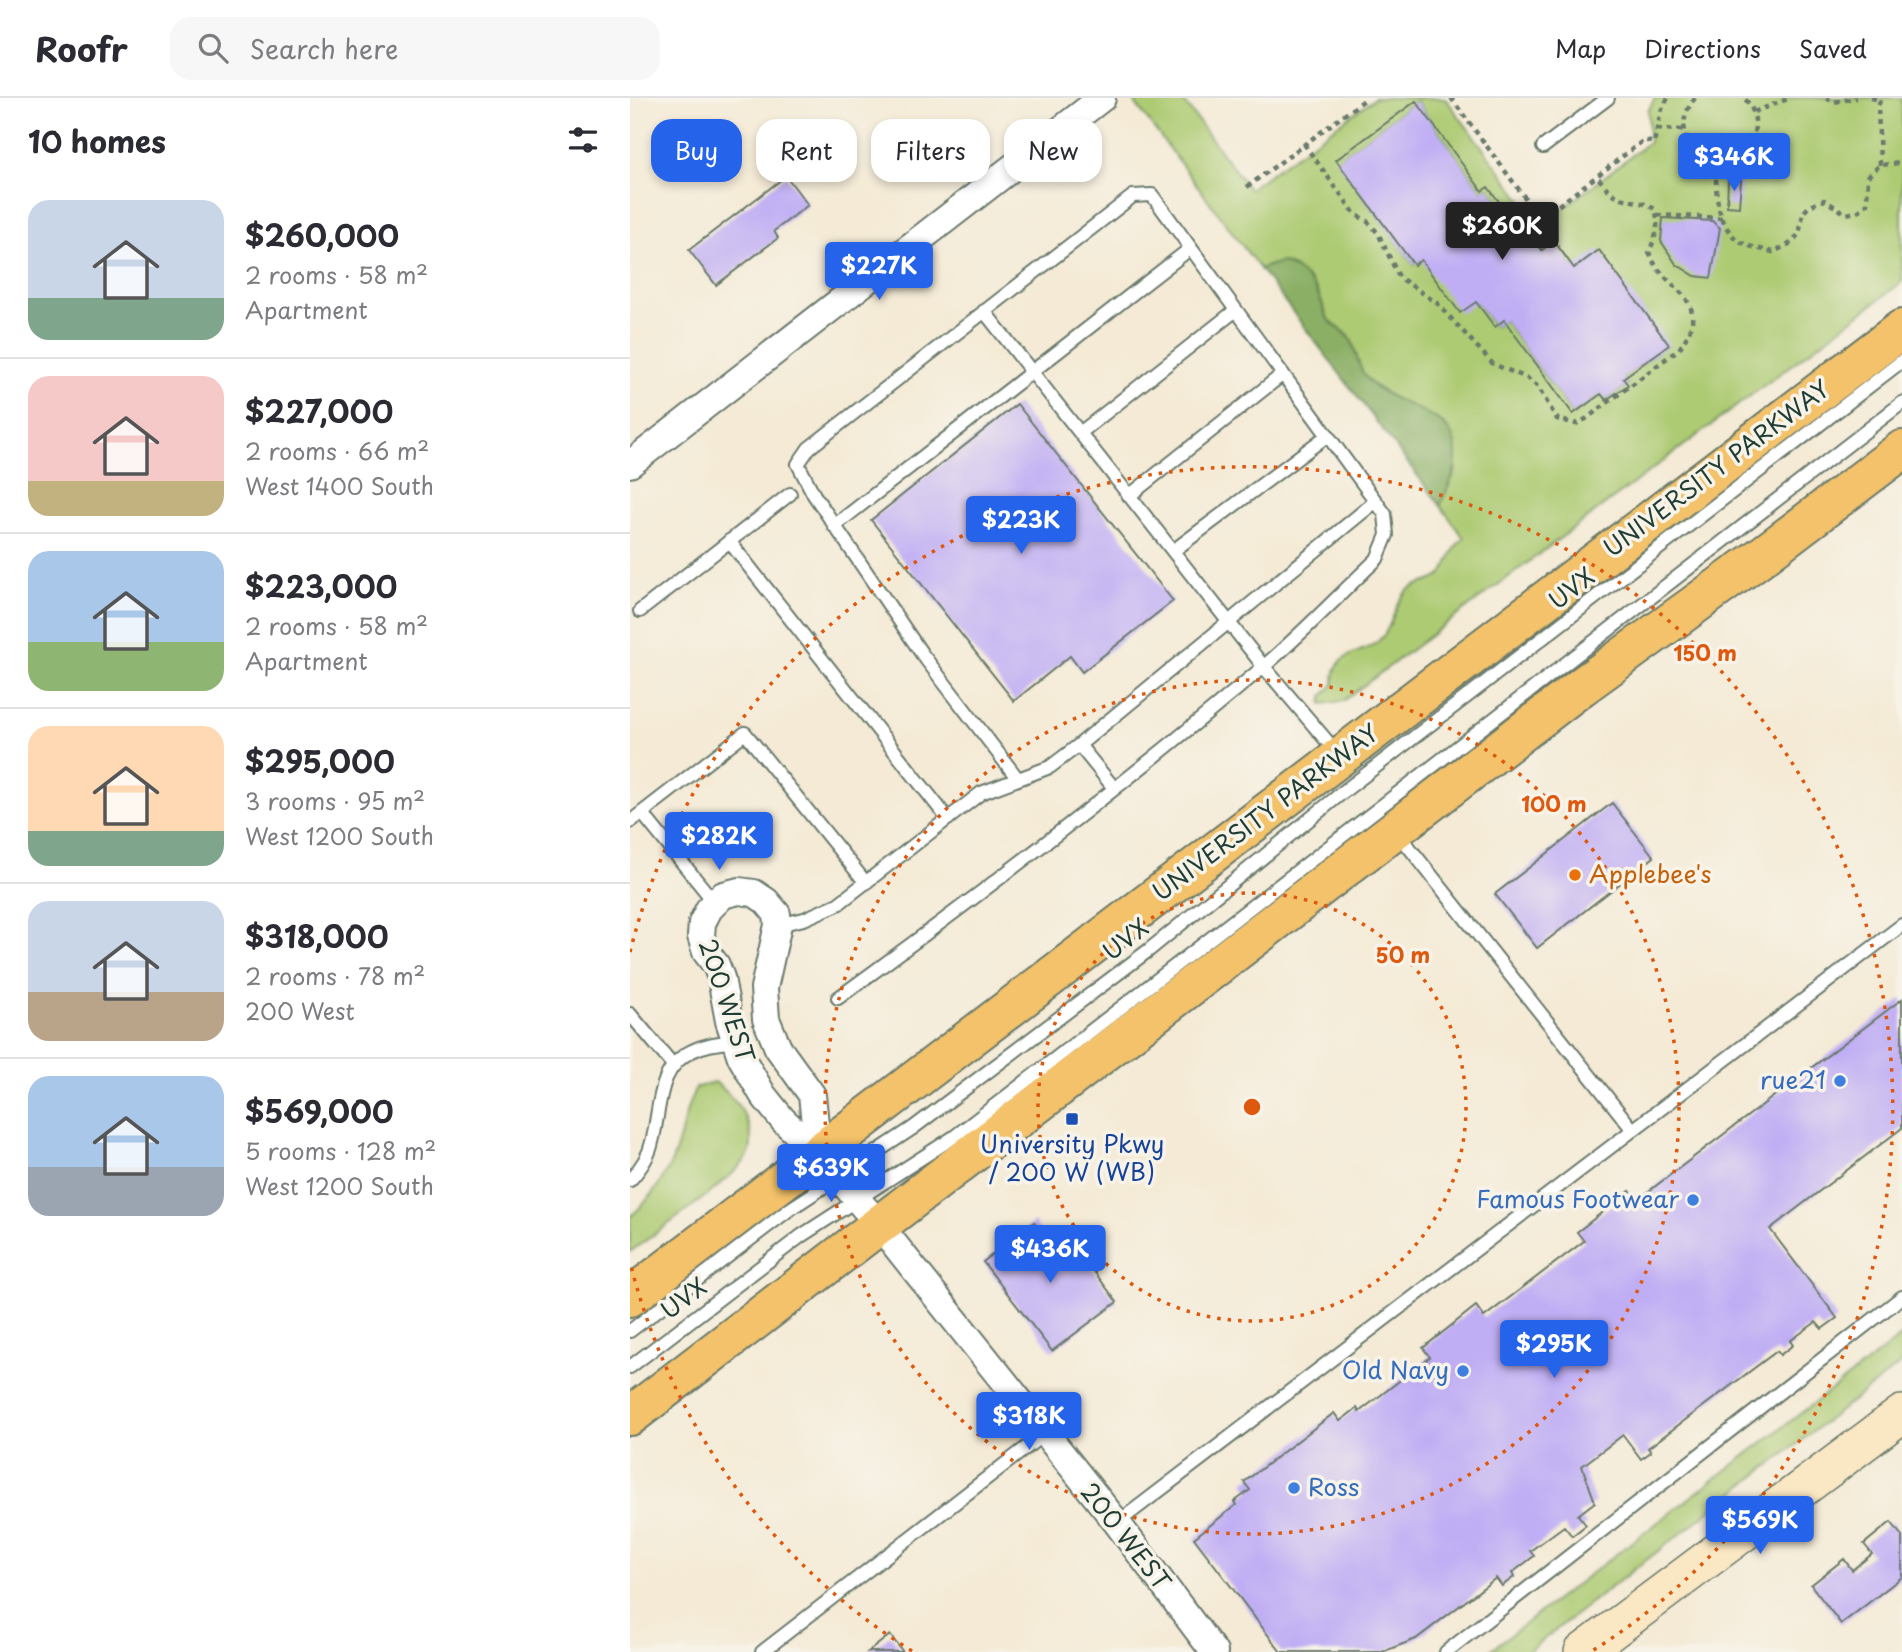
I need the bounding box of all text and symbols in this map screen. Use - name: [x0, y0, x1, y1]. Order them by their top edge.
- search box: [170, 17, 660, 80]
- text: Roofr: [35, 23, 128, 73]
- icon: search: [194, 29, 232, 67]
- text: Search here: [250, 29, 398, 68]
- text: Map: [1555, 30, 1606, 66]
- text: Directions: [1644, 30, 1761, 66]
- text: Saved: [1799, 30, 1867, 66]
- text: 10 homes: [28, 118, 166, 163]
- chip: Buy: [651, 119, 742, 182]
- chip: Rent: [756, 119, 857, 182]
- chip: Filters: [871, 119, 990, 182]
- chip: New: [1004, 119, 1102, 182]
- icon: filters: [564, 121, 602, 159]
- pin: $346K: [1685, 134, 1783, 193]
- text: $346K: [1694, 138, 1774, 173]
- pin: $260K: [1453, 202, 1551, 262]
- text: $260K: [1462, 207, 1542, 242]
- text: $260,000: [245, 212, 399, 257]
- icon: home: [84, 228, 168, 312]
- pin: $227K: [830, 242, 928, 302]
- text: $227K: [841, 247, 917, 282]
- text: 2 rooms · 58 m²: [245, 257, 428, 292]
- text: Apartment: [245, 292, 368, 327]
- street label: UNIVERSITY PARKWAY: [1595, 370, 1837, 565]
- text: $227,000: [245, 388, 393, 433]
- icon: home: [84, 404, 168, 488]
- text: 2 rooms · 66 m²: [245, 433, 429, 468]
- text: West 1400 South: [245, 468, 434, 503]
- pin: $223K: [972, 496, 1070, 556]
- text: $223K: [982, 501, 1060, 536]
- street label: UVX: [1540, 558, 1601, 617]
- text: $223,000: [245, 563, 397, 608]
- icon: home: [84, 579, 168, 663]
- text: 2 rooms · 58 m²: [245, 608, 428, 643]
- text: 150 m: [1673, 636, 1737, 668]
- text: Apartment: [245, 643, 368, 678]
- street label: UNIVERSITY PARKWAY: [1144, 714, 1386, 909]
- text: $295,000: [245, 738, 395, 783]
- icon: home: [84, 754, 168, 838]
- text: 3 rooms · 95 m²: [245, 783, 425, 818]
- text: 100 m: [1521, 787, 1587, 819]
- pin: $282K: [670, 812, 768, 872]
- text: $282K: [681, 817, 757, 852]
- text: West 1200 South: [245, 818, 434, 853]
- place label: Applebee's: [1589, 855, 1712, 891]
- marker: Applebee's: [1567, 867, 1583, 883]
- street label: UVX: [1094, 909, 1155, 968]
- text: $318,000: [245, 913, 388, 958]
- icon: home: [84, 929, 168, 1013]
- street label: 200 WEST: [691, 934, 765, 1067]
- text: 50 m: [1376, 938, 1430, 970]
- text: 2 rooms · 78 m²: [245, 958, 425, 993]
- text: 200 West: [245, 993, 355, 1028]
- place label: rue21: [1760, 1061, 1826, 1097]
- marker: rue21: [1832, 1073, 1848, 1089]
- text: $569,000: [245, 1088, 394, 1133]
- centre of rings: [1240, 1095, 1264, 1119]
- icon: home: [84, 1104, 168, 1188]
- marker: University Pkwy / 200 W (WB): [1064, 1111, 1080, 1127]
- place label: University Pkwy / 200 W (WB): [980, 1125, 1164, 1189]
- text: 5 rooms · 128 m²: [245, 1133, 436, 1168]
- pin: $639K: [782, 1144, 880, 1204]
- text: $639K: [793, 1149, 869, 1184]
- text: West 1200 South: [245, 1168, 434, 1203]
- place label: Famous Footwear: [1476, 1180, 1679, 1216]
- marker: Famous Footwear: [1685, 1192, 1701, 1208]
- pin: $436K: [1001, 1226, 1099, 1285]
- text: $436K: [1011, 1230, 1089, 1265]
- street label: UVX: [652, 1268, 714, 1327]
- pin: $295K: [1505, 1320, 1603, 1380]
- text: $295K: [1516, 1325, 1592, 1360]
- place label: Old Navy: [1342, 1351, 1449, 1387]
- marker: Old Navy: [1455, 1363, 1471, 1379]
- pin: $318K: [980, 1392, 1078, 1452]
- text: $318K: [992, 1397, 1066, 1432]
- place label: Ross: [1308, 1468, 1359, 1504]
- street label: 200 WEST: [1073, 1474, 1181, 1598]
- marker: Ross: [1286, 1480, 1302, 1496]
- pin: $569K: [1711, 1496, 1809, 1556]
- text: $569K: [1722, 1501, 1798, 1536]

